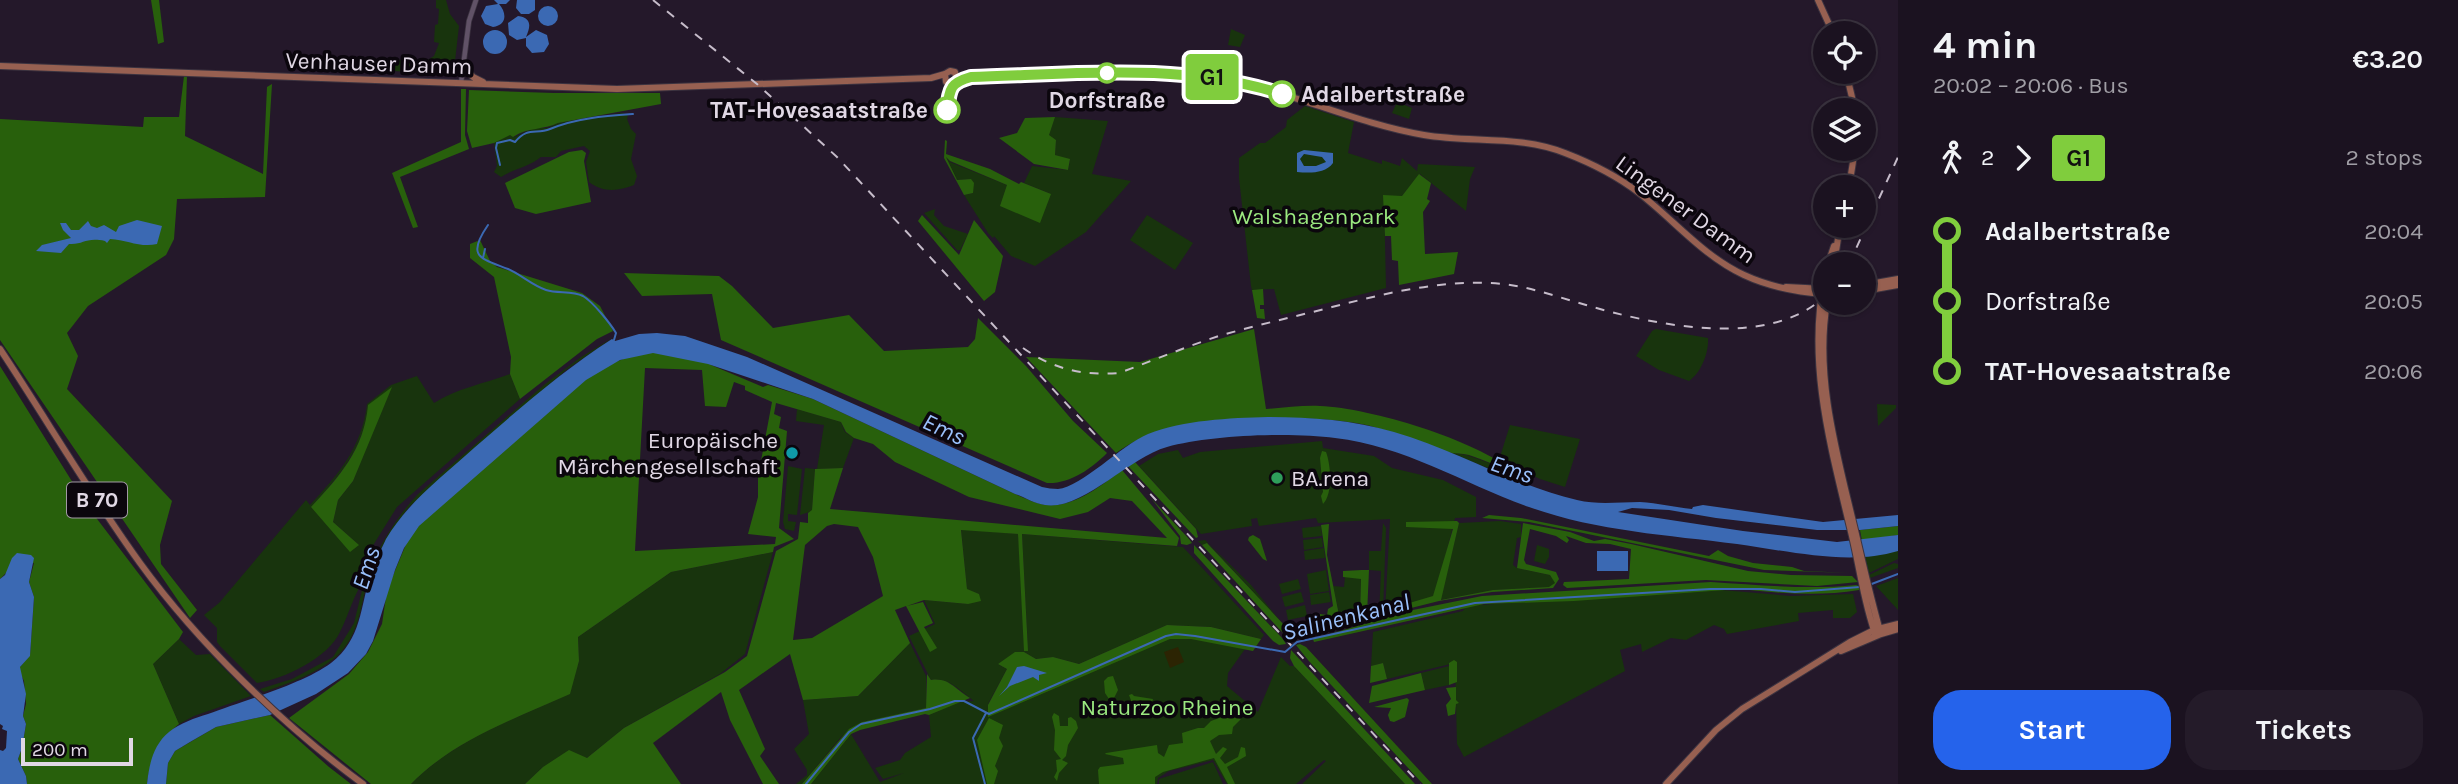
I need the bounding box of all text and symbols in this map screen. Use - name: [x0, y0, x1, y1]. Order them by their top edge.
- map controls: [1813, 21, 1876, 315]
- button: locate: [1813, 21, 1876, 84]
- text: 4 min: [1933, 23, 2037, 68]
- text: €3.20: [2353, 44, 2423, 75]
- street label: Venhauser Damm: [285, 47, 473, 80]
- line badge: G1: [1180, 54, 1244, 100]
- marker: Dorfstraße: [1097, 63, 1117, 83]
- text: G1: [1200, 63, 1224, 91]
- text: 20:02 – 20:06 · Bus: [1933, 72, 2129, 99]
- marker: Adalbertstraße: [1269, 81, 1295, 107]
- place label: Adalbertstraße: [1301, 81, 1465, 108]
- place label: Dorfstraße: [1049, 87, 1165, 114]
- place label: TAT-Hovesaatstraße: [710, 97, 928, 124]
- marker: TAT-Hovesaatstraße: [934, 97, 960, 123]
- button: layers: [1813, 98, 1876, 161]
- icon: walk: [1933, 139, 1971, 177]
- icon: forward: [2004, 139, 2042, 177]
- text: 2: [1981, 144, 1994, 171]
- text: G1: [2066, 144, 2091, 172]
- text: 2 stops: [2345, 144, 2423, 171]
- street label: Lingener Damm: [1610, 150, 1761, 269]
- button: +: [1813, 175, 1876, 238]
- park label: Walshagenpark: [1232, 203, 1396, 230]
- text: Adalbertstraße: [1985, 216, 2171, 247]
- text: 20:04: [2364, 218, 2423, 245]
- button: −: [1813, 252, 1876, 315]
- text: Dorfstraße: [1985, 286, 2111, 317]
- text: 20:05: [2364, 288, 2423, 315]
- text: TAT-Hovesaatstraße: [1985, 356, 2231, 387]
- text: 20:06: [2364, 358, 2423, 385]
- water label: Ems: [918, 407, 970, 451]
- place label: Europäische Märchengesellschaft: [558, 427, 778, 480]
- marker: Europäische Märchengesellschaft: [784, 445, 800, 461]
- water label: Ems: [1487, 449, 1537, 489]
- place label: BA.rena: [1291, 465, 1369, 492]
- marker: BA.rena: [1269, 470, 1285, 486]
- road number: B 70: [67, 482, 127, 518]
- water label: Ems: [346, 543, 386, 593]
- water label: Salinenkanal: [1279, 588, 1413, 646]
- button: Start: [1933, 690, 2171, 770]
- button: Tickets: [2185, 690, 2423, 770]
- park label: Naturzoo Rheine: [1080, 694, 1254, 721]
- scale bar: [21, 735, 133, 767]
- text: 200 m: [32, 739, 88, 761]

